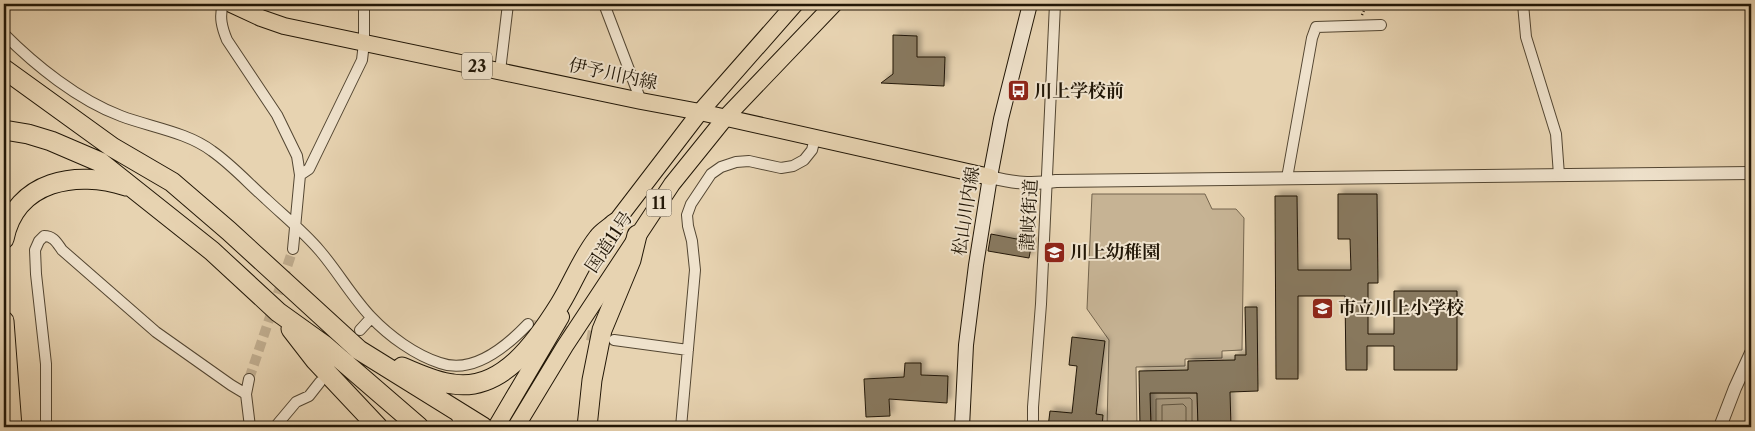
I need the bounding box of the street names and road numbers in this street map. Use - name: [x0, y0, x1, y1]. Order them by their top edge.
- road number: 23: [462, 52, 492, 80]
- street label: 伊予川内線: [567, 54, 659, 94]
- street label: 松山川内線: [948, 165, 984, 257]
- street label: 讃岐街道: [1016, 178, 1042, 252]
- road number: 11: [646, 190, 672, 217]
- street label: 国道11号: [581, 207, 637, 277]

